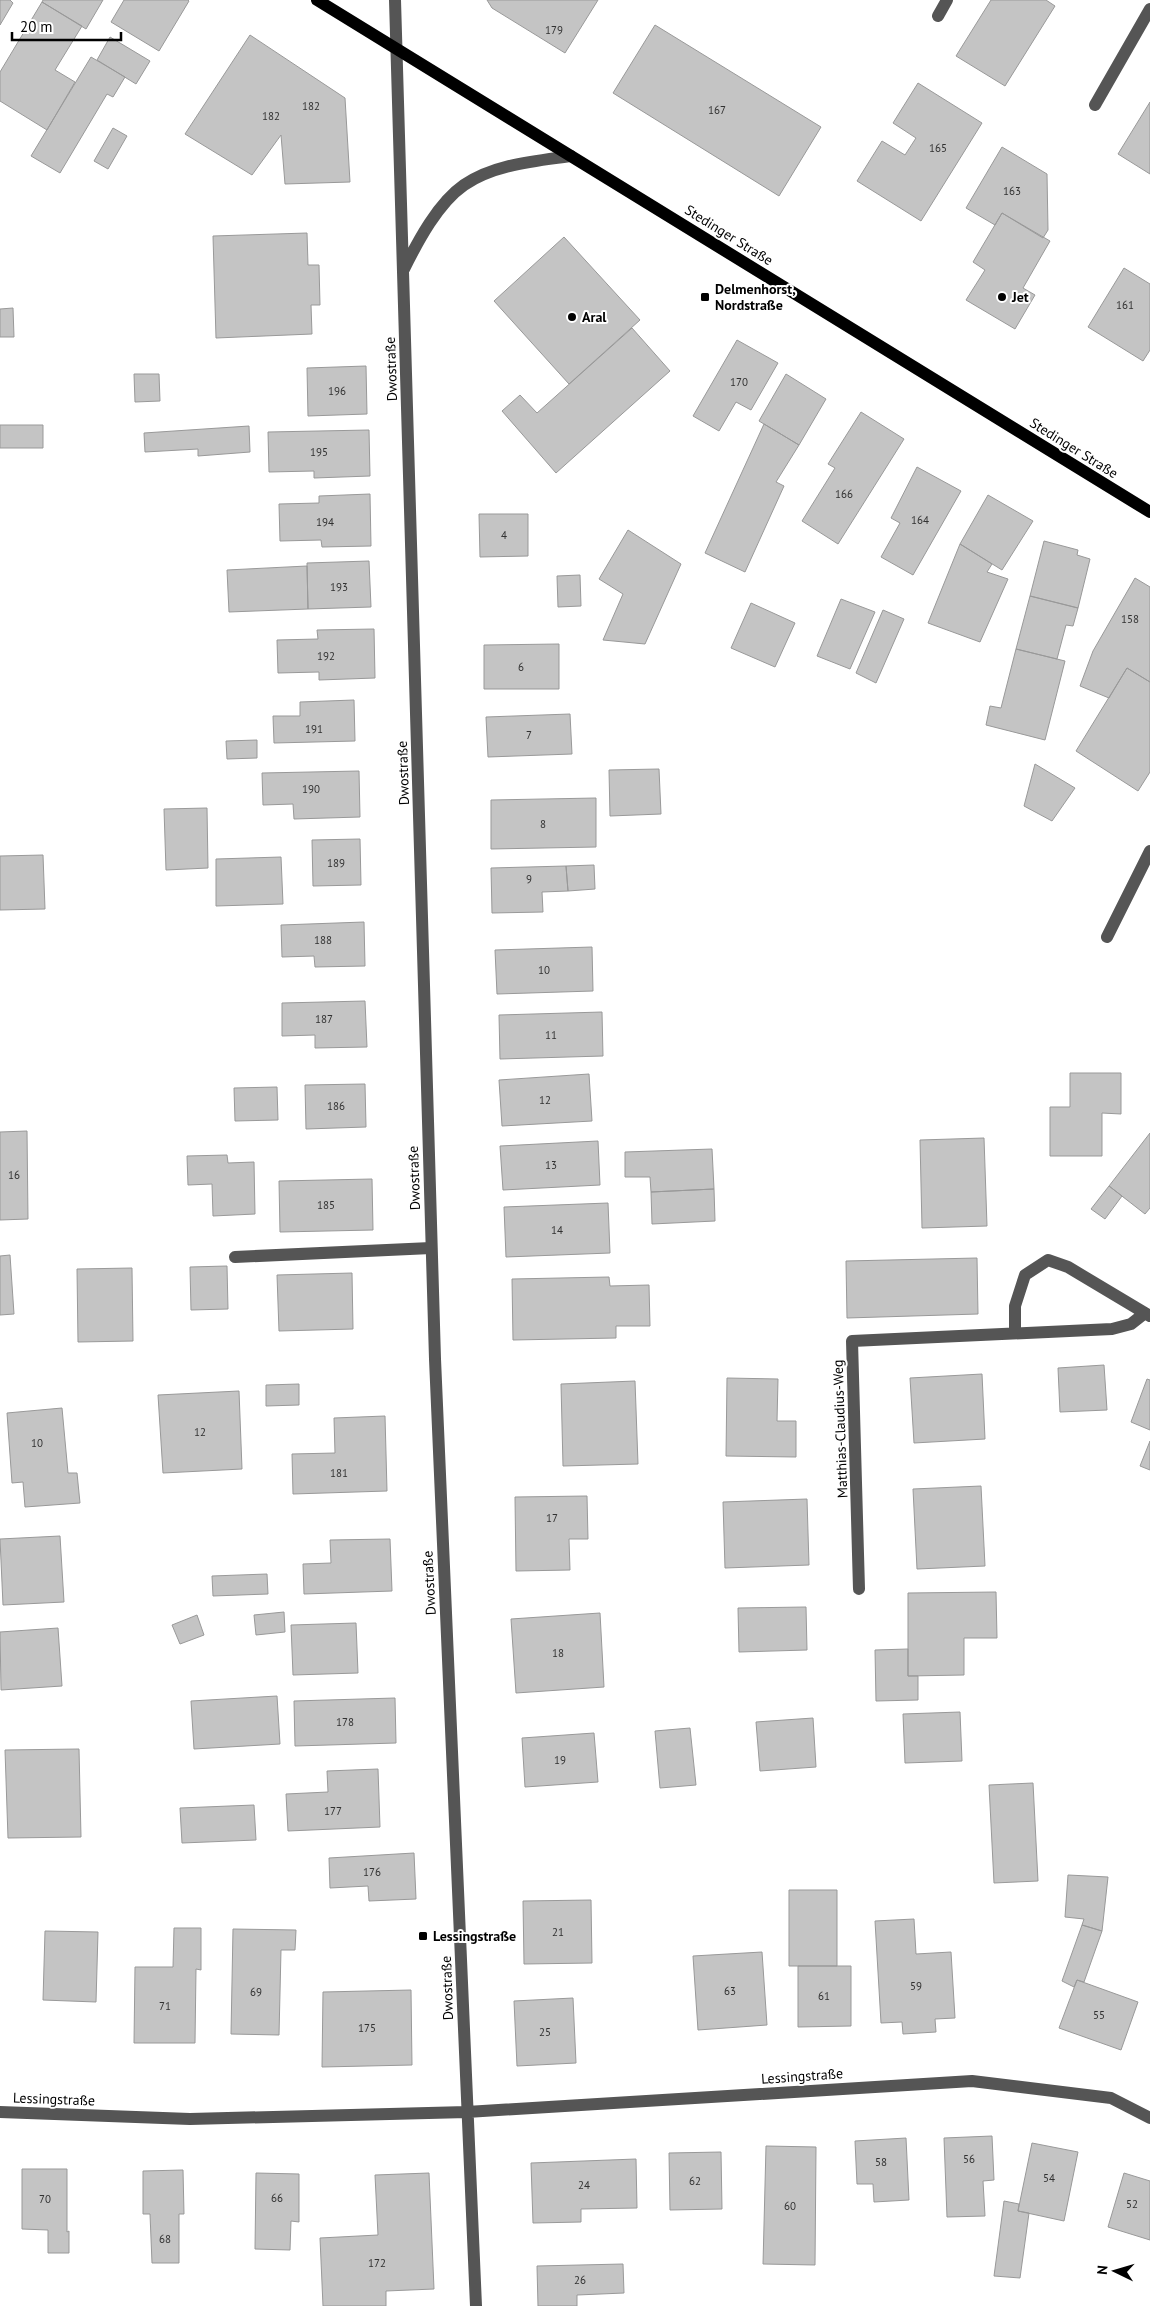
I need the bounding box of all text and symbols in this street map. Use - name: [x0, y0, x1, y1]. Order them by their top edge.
- scale bar: [12, 10, 121, 42]
- text: 20 m: [20, 17, 53, 36]
- house number: 179: [545, 23, 563, 37]
- house number: 182: [302, 99, 320, 113]
- house number: 167: [708, 103, 726, 117]
- house number: 182: [262, 109, 280, 123]
- house number: 165: [929, 141, 947, 155]
- house number: 163: [1003, 184, 1021, 198]
- street label: Stedinger Straße: [682, 201, 776, 269]
- place label: Delmenhorst, Nordstraße: [715, 280, 796, 314]
- place label: Jet: [1011, 288, 1029, 306]
- marker: Delmenhorst, Nordstraße: [699, 291, 711, 303]
- marker: Jet: [996, 291, 1008, 303]
- house number: 161: [1116, 298, 1134, 312]
- place label: Aral: [582, 308, 607, 326]
- marker: Aral: [566, 311, 578, 323]
- street label: Dwostraße: [381, 336, 401, 402]
- house number: 170: [730, 375, 748, 389]
- house number: 196: [328, 384, 346, 398]
- street label: Stedinger Straße: [1027, 414, 1121, 482]
- house number: 195: [310, 445, 328, 459]
- house number: 166: [835, 487, 853, 501]
- house number: 164: [911, 513, 929, 527]
- house number: 194: [316, 515, 334, 529]
- house number: 4: [501, 528, 507, 542]
- house number: 193: [330, 580, 348, 594]
- house number: 158: [1121, 612, 1139, 626]
- house number: 192: [317, 649, 335, 663]
- house number: 6: [518, 660, 524, 674]
- house number: 191: [305, 722, 323, 736]
- house number: 7: [526, 728, 532, 742]
- street label: Dwostraße: [393, 740, 413, 806]
- house number: 190: [302, 782, 320, 796]
- house number: 8: [540, 817, 546, 831]
- house number: 189: [327, 856, 345, 870]
- house number: 9: [526, 872, 532, 886]
- house number: 188: [314, 933, 332, 947]
- house number: 10: [538, 963, 550, 977]
- house number: 187: [315, 1012, 333, 1026]
- house number: 11: [545, 1028, 557, 1042]
- house number: 12: [539, 1093, 551, 1107]
- house number: 186: [327, 1099, 345, 1113]
- street label: Dwostraße: [404, 1145, 424, 1211]
- house number: 13: [545, 1158, 557, 1172]
- house number: 16: [8, 1168, 20, 1182]
- house number: 185: [317, 1198, 335, 1212]
- house number: 14: [551, 1223, 563, 1237]
- street label: Matthias-Claudius-Weg: [829, 1359, 851, 1499]
- house number: 12: [194, 1425, 206, 1439]
- house number: 10: [31, 1436, 43, 1450]
- house number: 181: [330, 1466, 348, 1480]
- house number: 17: [546, 1511, 558, 1525]
- street label: Dwostraße: [418, 1550, 440, 1616]
- house number: 18: [552, 1646, 564, 1660]
- house number: 178: [336, 1715, 354, 1729]
- house number: 19: [554, 1753, 566, 1767]
- house number: 177: [324, 1804, 342, 1818]
- house number: 176: [363, 1865, 381, 1879]
- house number: 21: [552, 1925, 564, 1939]
- place label: Lessingstraße: [433, 1927, 516, 1945]
- marker: Lessingstraße: [417, 1930, 429, 1942]
- street label: Dwostraße: [437, 1955, 457, 2021]
- house number: 59: [910, 1979, 922, 1993]
- house number: 63: [724, 1984, 736, 1998]
- house number: 69: [250, 1985, 262, 1999]
- house number: 61: [818, 1989, 830, 2003]
- house number: 71: [159, 1999, 171, 2013]
- house number: 55: [1093, 2008, 1105, 2022]
- house number: 175: [358, 2021, 376, 2035]
- house number: 25: [539, 2025, 551, 2039]
- street label: Lessingstraße: [760, 2064, 844, 2088]
- street label: Lessingstraße: [13, 2089, 95, 2109]
- house number: 56: [963, 2152, 975, 2166]
- house number: 58: [875, 2155, 887, 2169]
- house number: 54: [1043, 2171, 1055, 2185]
- house number: 62: [689, 2174, 701, 2188]
- house number: 24: [578, 2178, 590, 2192]
- house number: 66: [271, 2191, 283, 2205]
- house number: 70: [39, 2192, 51, 2206]
- house number: 52: [1126, 2197, 1138, 2211]
- house number: 60: [784, 2199, 796, 2213]
- house number: 68: [159, 2232, 171, 2246]
- north arrow: [1090, 2246, 1140, 2296]
- house number: 172: [368, 2256, 386, 2270]
- text: N: [1093, 2264, 1111, 2275]
- house number: 26: [574, 2273, 586, 2287]

